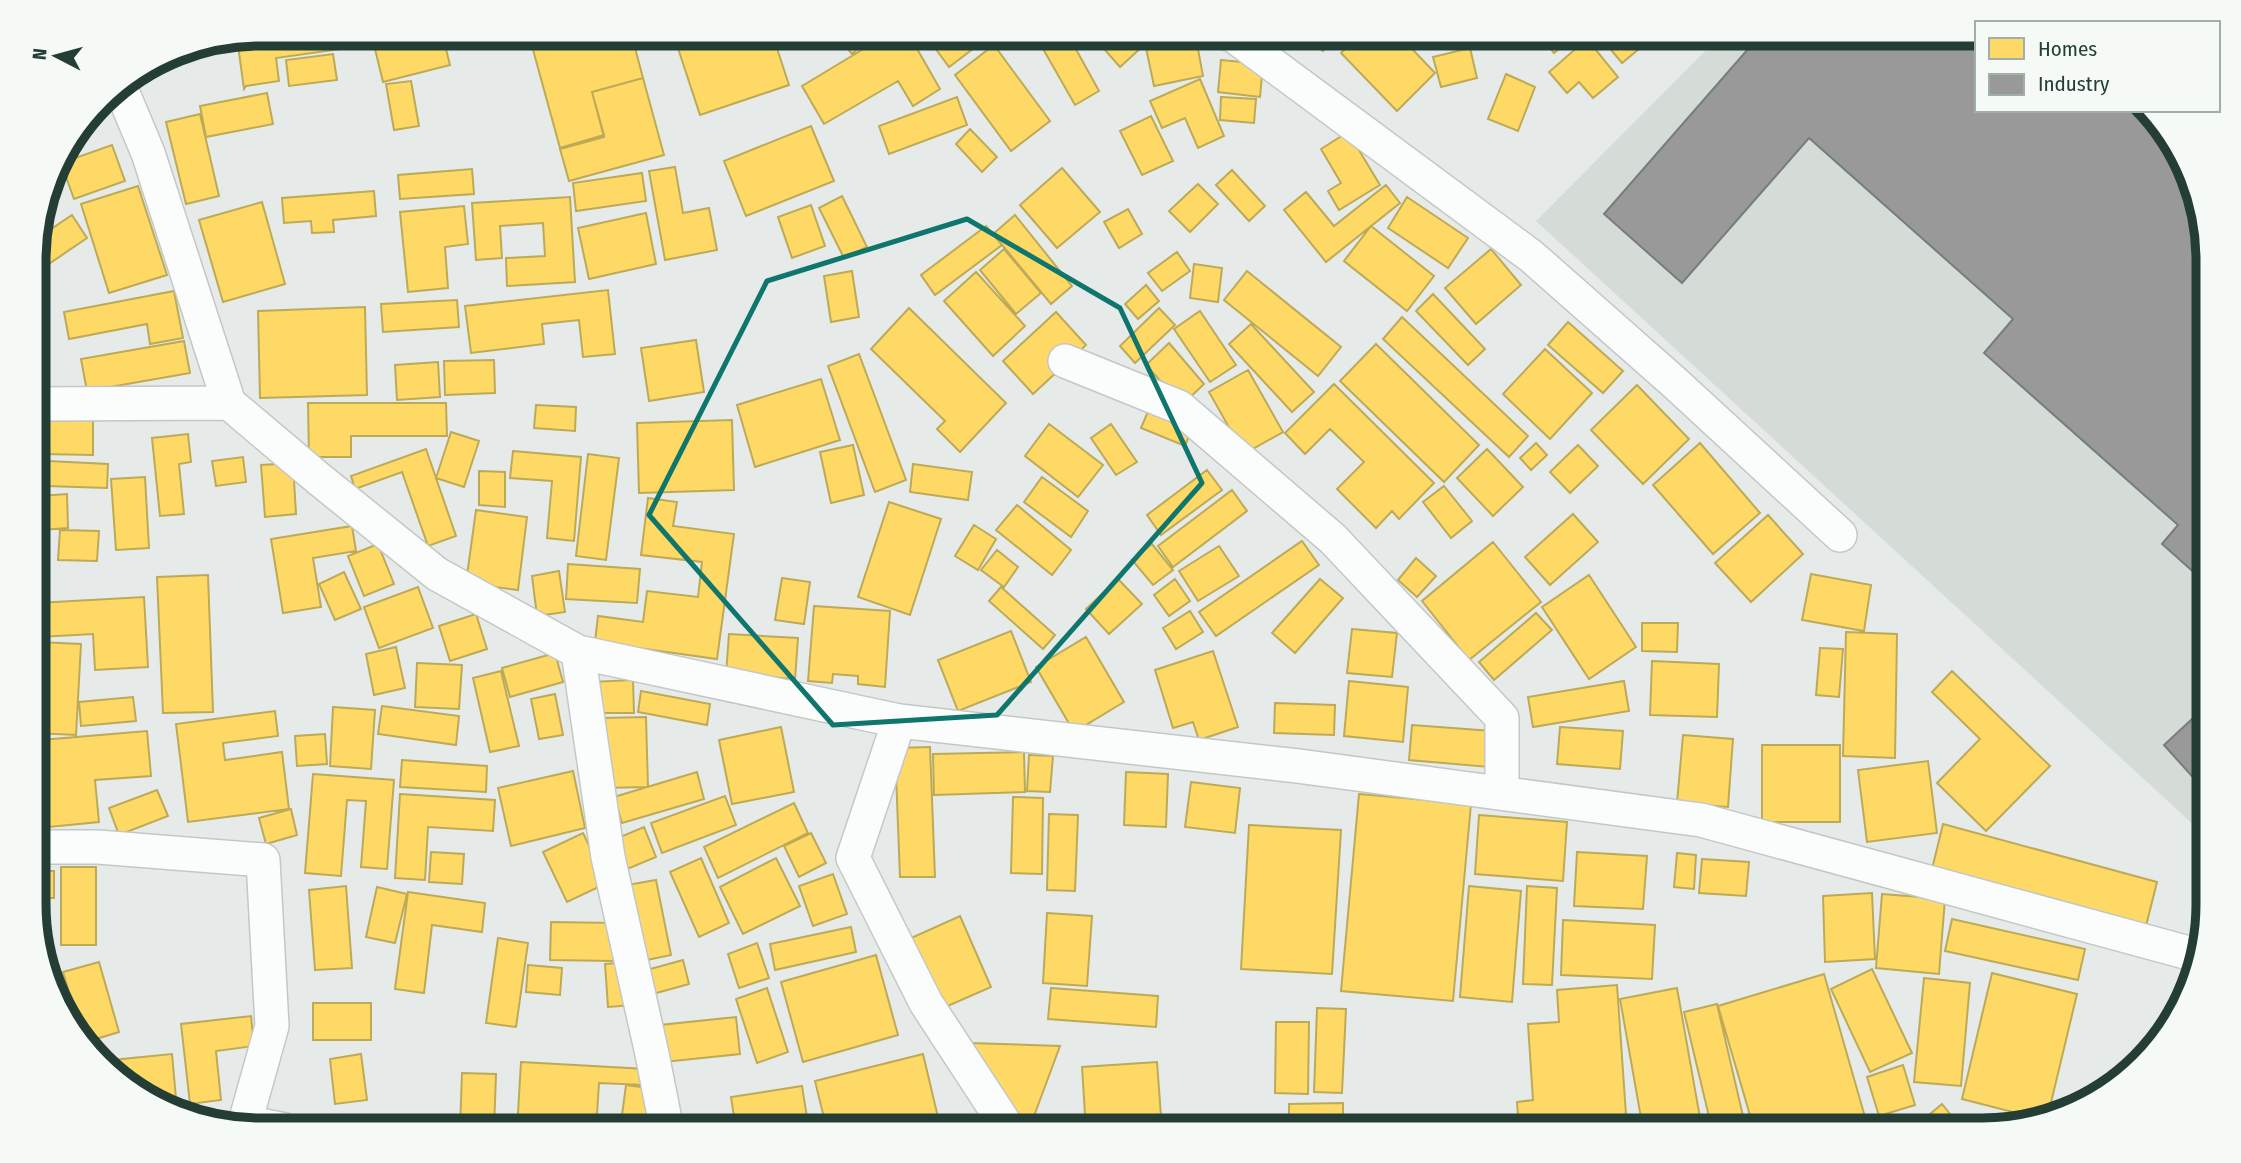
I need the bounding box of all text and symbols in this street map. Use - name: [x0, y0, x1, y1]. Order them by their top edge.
- north arrow: [21, 21, 91, 91]
- legend: [1975, 21, 2220, 112]
- text: Homes: [2038, 36, 2097, 62]
- text: N: [28, 47, 52, 61]
- text: Industry: [2038, 71, 2110, 97]

